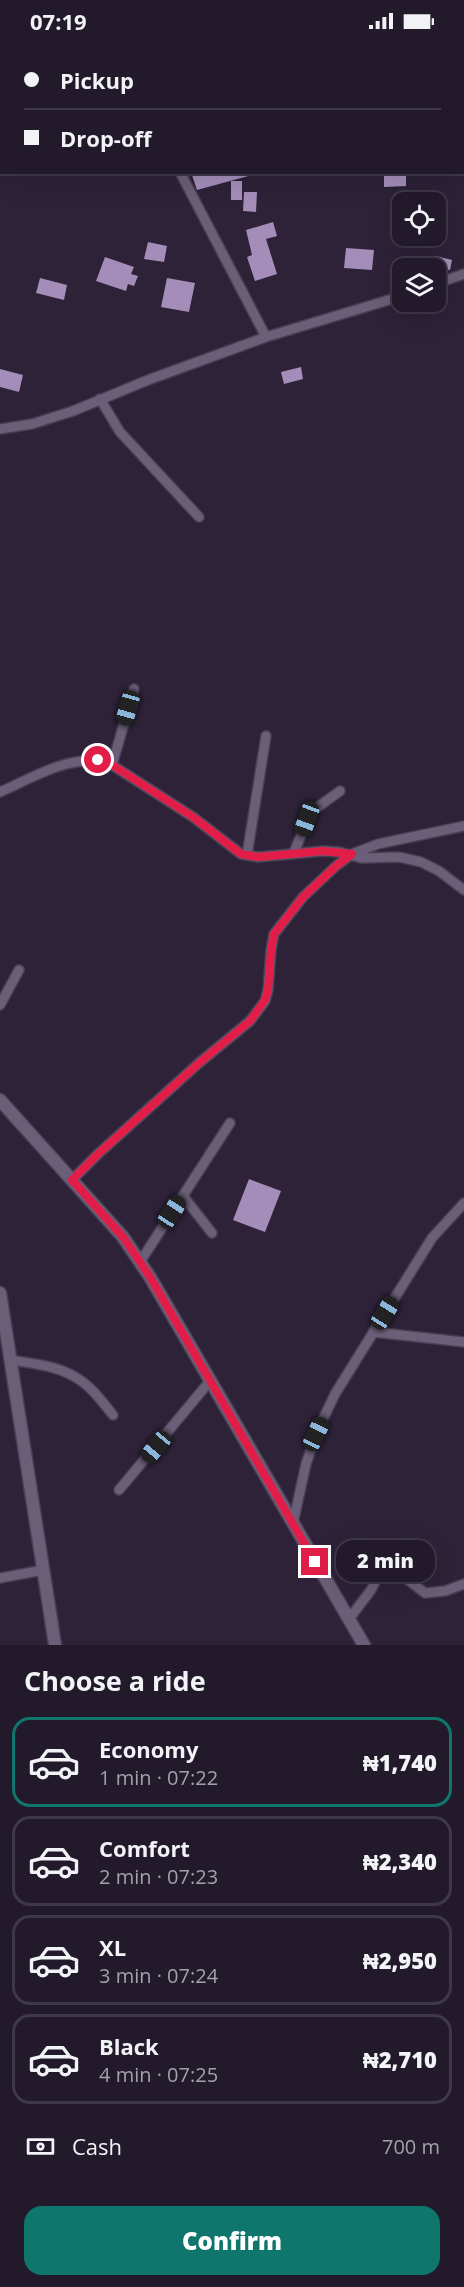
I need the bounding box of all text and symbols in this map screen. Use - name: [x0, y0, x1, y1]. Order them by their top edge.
- text: 07:19: [30, 6, 87, 36]
- text: Pickup: [60, 65, 134, 95]
- text: Drop-off: [60, 123, 152, 153]
- map controls: [392, 192, 446, 312]
- button: locate: [392, 192, 446, 246]
- button: layers: [392, 258, 446, 312]
- car: [114, 688, 142, 728]
- route start: [84, 746, 111, 773]
- car: [292, 799, 322, 839]
- car: [155, 1192, 189, 1232]
- car: [368, 1293, 402, 1333]
- car: [300, 1414, 332, 1454]
- car: [138, 1427, 174, 1467]
- callout: 2 min: [336, 1541, 435, 1583]
- text: 2 min: [357, 1547, 414, 1574]
- route end: [301, 1548, 328, 1575]
- text: Choose a ride: [24, 1662, 206, 1699]
- text: Economy: [99, 1734, 198, 1764]
- icon: car: [27, 1735, 81, 1789]
- text: ₦1,740: [363, 1747, 437, 1777]
- text: 1 min · 07:22: [99, 1764, 218, 1791]
- text: Comfort: [99, 1833, 190, 1863]
- icon: car: [27, 1834, 81, 1888]
- text: ₦2,340: [363, 1846, 437, 1876]
- text: 2 min · 07:23: [99, 1863, 218, 1890]
- text: XL: [99, 1932, 126, 1962]
- icon: car: [27, 1933, 81, 1987]
- text: ₦2,950: [363, 1945, 437, 1975]
- text: 3 min · 07:24: [99, 1962, 218, 1989]
- text: Black: [99, 2031, 159, 2061]
- icon: car: [27, 2032, 81, 2086]
- text: ₦2,710: [363, 2044, 437, 2074]
- text: 4 min · 07:25: [99, 2061, 218, 2088]
- icon: cash: [24, 2130, 57, 2163]
- text: Cash: [72, 2131, 122, 2161]
- text: 700 m: [382, 2133, 440, 2160]
- button: Confirm: [24, 2206, 440, 2275]

